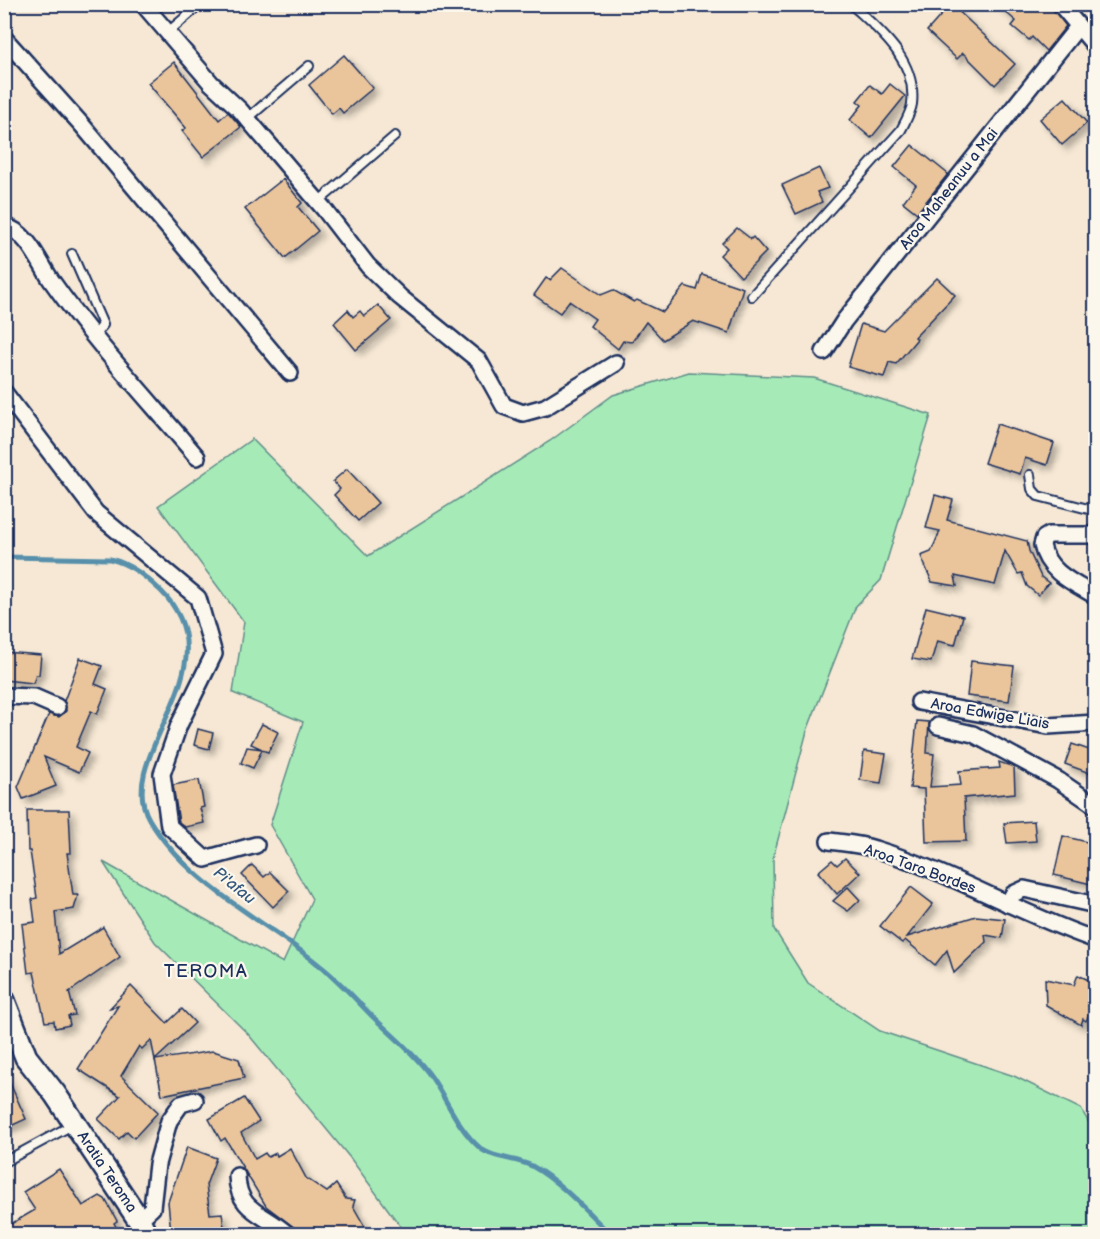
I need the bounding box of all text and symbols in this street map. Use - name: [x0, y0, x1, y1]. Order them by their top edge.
- street label: Aroa Maheanuu a Mai: [896, 124, 1002, 254]
- street label: Aroa Edwige Liais: [929, 694, 1051, 734]
- street label: Aroa Taro Bordes: [862, 840, 979, 898]
- water label: Pi'afau: [209, 863, 259, 909]
- district label: TEROMA: [164, 961, 248, 982]
- street label: Aratia Teroma: [73, 1128, 141, 1216]

